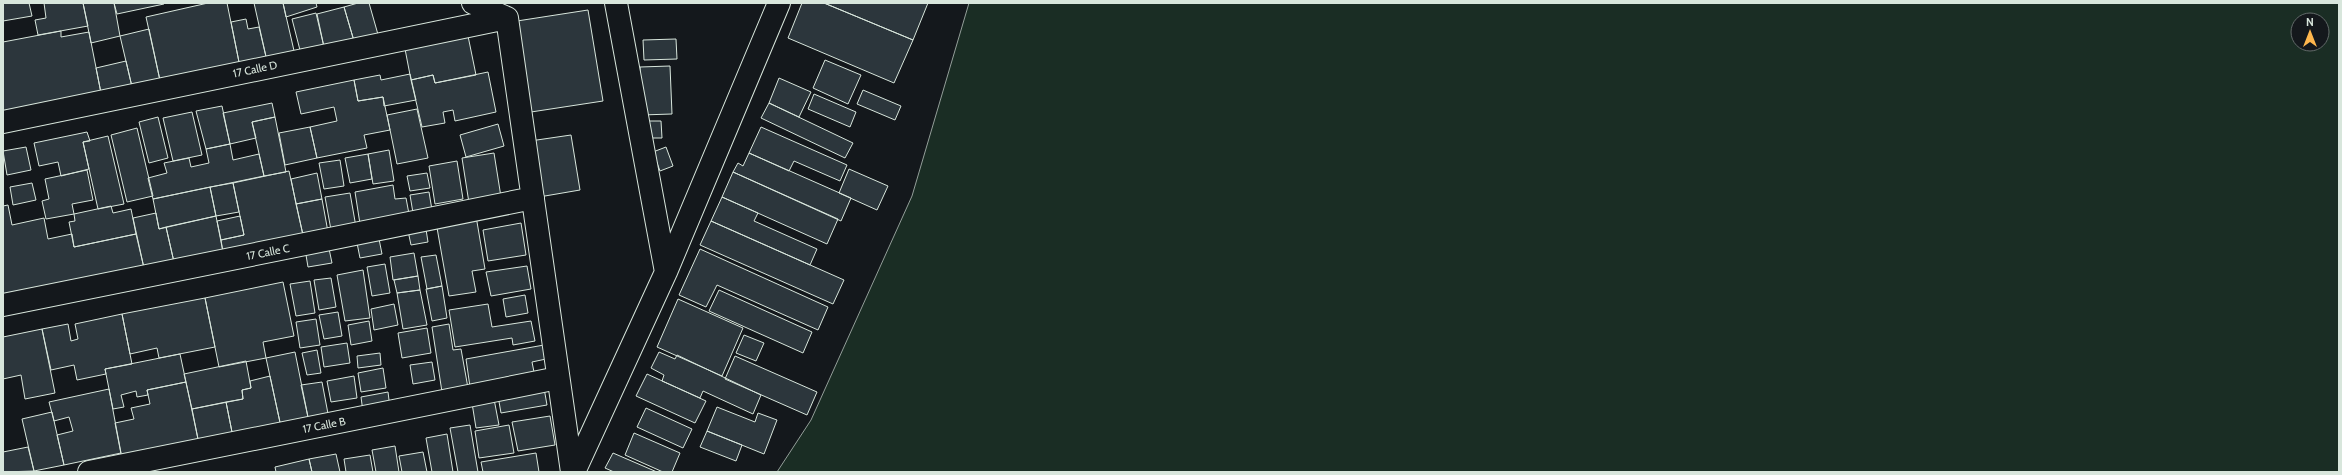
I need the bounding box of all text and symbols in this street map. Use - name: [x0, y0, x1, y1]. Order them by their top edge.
- north arrow: [2290, 12, 2330, 52]
- text: N: [2306, 15, 2314, 29]
- street label: 17 Calle D: [232, 57, 278, 81]
- street label: 17 Calle C: [245, 241, 291, 263]
- street label: 17 Calle B: [301, 414, 347, 436]

